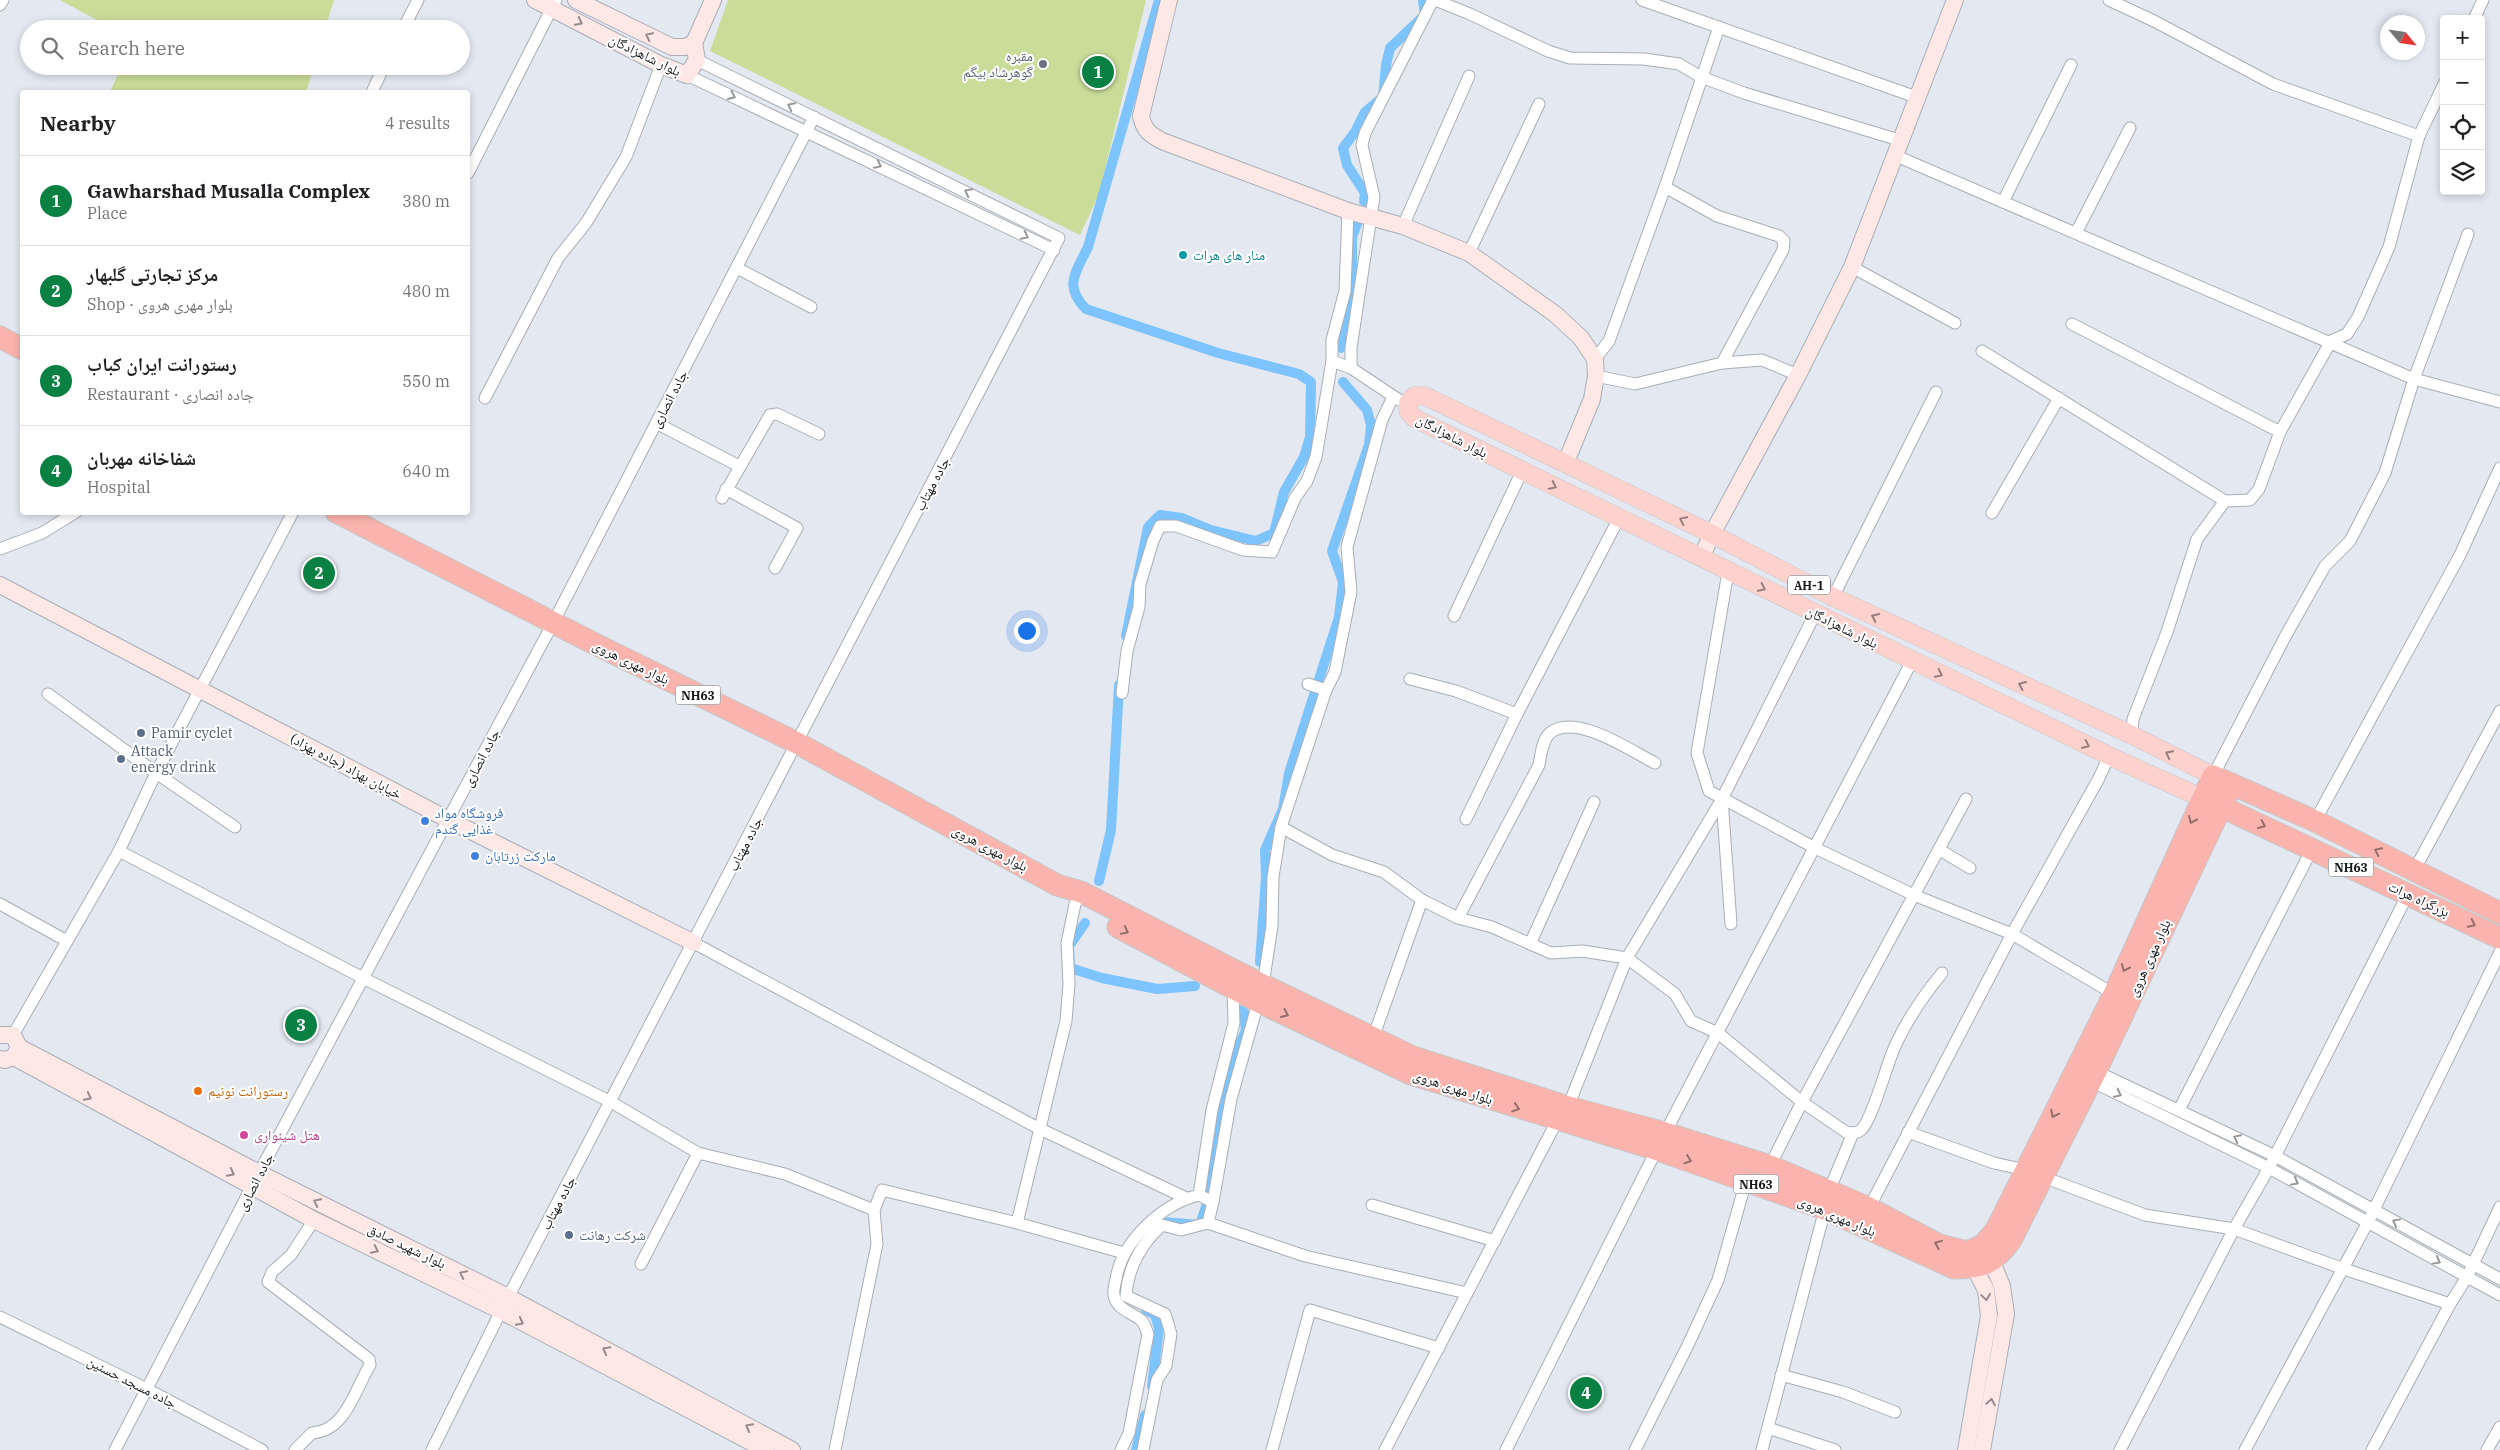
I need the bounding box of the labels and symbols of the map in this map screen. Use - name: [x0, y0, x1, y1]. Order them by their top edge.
- north arrow: [2380, 15, 2425, 60]
- one-way arrow: [573, 16, 582, 26]
- street label: بلوار شاهزادگان: [606, 30, 684, 80]
- one-way arrow: [645, 32, 654, 42]
- place label: مقبره گوهرشاد بیگم: [963, 47, 1033, 82]
- pin: 1: [1082, 53, 1114, 91]
- marker: مقبره گوهرشاد بیگم: [1037, 58, 1049, 70]
- one-way arrow: [726, 89, 735, 99]
- one-way arrow: [787, 102, 796, 112]
- one-way arrow: [873, 159, 882, 169]
- one-way arrow: [965, 188, 974, 198]
- one-way arrow: [1020, 230, 1029, 240]
- place label: منار های هرات: [1193, 246, 1265, 264]
- marker: منار های هرات: [1177, 249, 1189, 261]
- street label: جاده انصاری: [646, 367, 692, 431]
- street label: بلوار شاهزادگان: [1413, 410, 1491, 462]
- street label: جاده مهتاب: [910, 454, 954, 514]
- one-way arrow: [1547, 480, 1556, 490]
- one-way arrow: [1679, 515, 1688, 526]
- pin: 2: [303, 554, 335, 592]
- road number: AH-1: [1788, 576, 1830, 594]
- one-way arrow: [1756, 582, 1765, 592]
- street label: بلوار شاهزادگان: [1803, 602, 1881, 652]
- one-way arrow: [1871, 612, 1880, 623]
- your location: [1014, 618, 1040, 644]
- street label: بلوار مهری هروی: [590, 636, 672, 688]
- one-way arrow: [1934, 668, 1943, 678]
- one-way arrow: [2018, 680, 2027, 691]
- road number: NH63: [676, 686, 720, 704]
- place label: Pamir cyclet: [151, 724, 233, 742]
- street label: جاده انصاری: [458, 726, 504, 790]
- marker: Pamir cyclet: [135, 727, 147, 739]
- street label: خیابان بهزاد (جاده بهزاد): [287, 729, 405, 803]
- one-way arrow: [2081, 738, 2090, 749]
- place label: Attack energy drink: [131, 742, 217, 776]
- one-way arrow: [2165, 750, 2174, 760]
- marker: Attack energy drink: [115, 753, 127, 765]
- place label: فروشگاه مواد غذایی گندم: [435, 804, 503, 839]
- street label: جاده مهتاب: [724, 814, 766, 874]
- marker: فروشگاه مواد غذایی گندم: [419, 815, 431, 827]
- one-way arrow: [2187, 815, 2198, 824]
- one-way arrow: [2257, 819, 2266, 830]
- street label: بلوار مهری هروی: [949, 821, 1031, 876]
- place label: مارکت زرتابان: [485, 847, 556, 865]
- one-way arrow: [2374, 847, 2383, 858]
- marker: مارکت زرتابان: [469, 850, 481, 862]
- road number: NH63: [2328, 858, 2374, 876]
- street label: بزرگراه هرات: [2385, 877, 2453, 921]
- street label: بلوار مهری هروی: [2123, 916, 2175, 999]
- one-way arrow: [2467, 918, 2476, 929]
- one-way arrow: [1120, 925, 1129, 935]
- one-way arrow: [2121, 963, 2132, 972]
- pin: 3: [285, 1006, 317, 1044]
- one-way arrow: [1280, 1008, 1289, 1018]
- street label: بلوار مهری هروی: [1411, 1066, 1495, 1108]
- place label: رستورانت نونیم: [208, 1082, 288, 1101]
- marker: رستورانت نونیم: [192, 1085, 204, 1097]
- one-way arrow: [2113, 1088, 2122, 1098]
- one-way arrow: [83, 1091, 92, 1101]
- one-way arrow: [1512, 1102, 1520, 1112]
- one-way arrow: [2050, 1109, 2060, 1118]
- place label: هتل شینواری: [254, 1126, 320, 1144]
- marker: هتل شینواری: [238, 1129, 250, 1141]
- one-way arrow: [2233, 1133, 2242, 1144]
- street label: جاده انصاری: [232, 1150, 278, 1214]
- one-way arrow: [1684, 1154, 1692, 1164]
- one-way arrow: [226, 1167, 235, 1177]
- street label: جاده مهتاب: [536, 1173, 580, 1233]
- road number: NH63: [1734, 1174, 1778, 1194]
- one-way arrow: [2290, 1176, 2299, 1186]
- street label: بلوار مهری هروی: [1795, 1191, 1879, 1241]
- one-way arrow: [313, 1197, 322, 1208]
- one-way arrow: [2392, 1218, 2401, 1228]
- street label: بلوار شهید صادق: [365, 1219, 449, 1273]
- place label: شرکت رهانت: [579, 1226, 646, 1244]
- marker: شرکت رهانت: [563, 1229, 575, 1241]
- one-way arrow: [1934, 1239, 1943, 1250]
- one-way arrow: [370, 1244, 379, 1254]
- one-way arrow: [2432, 1254, 2441, 1264]
- one-way arrow: [459, 1270, 468, 1280]
- one-way arrow: [1981, 1292, 1991, 1301]
- one-way arrow: [515, 1316, 524, 1326]
- one-way arrow: [603, 1346, 612, 1356]
- street label: جاده مسجد حسنین: [84, 1352, 180, 1412]
- pin: 4: [1570, 1374, 1602, 1412]
- one-way arrow: [1986, 1398, 1996, 1406]
- one-way arrow: [746, 1423, 755, 1433]

